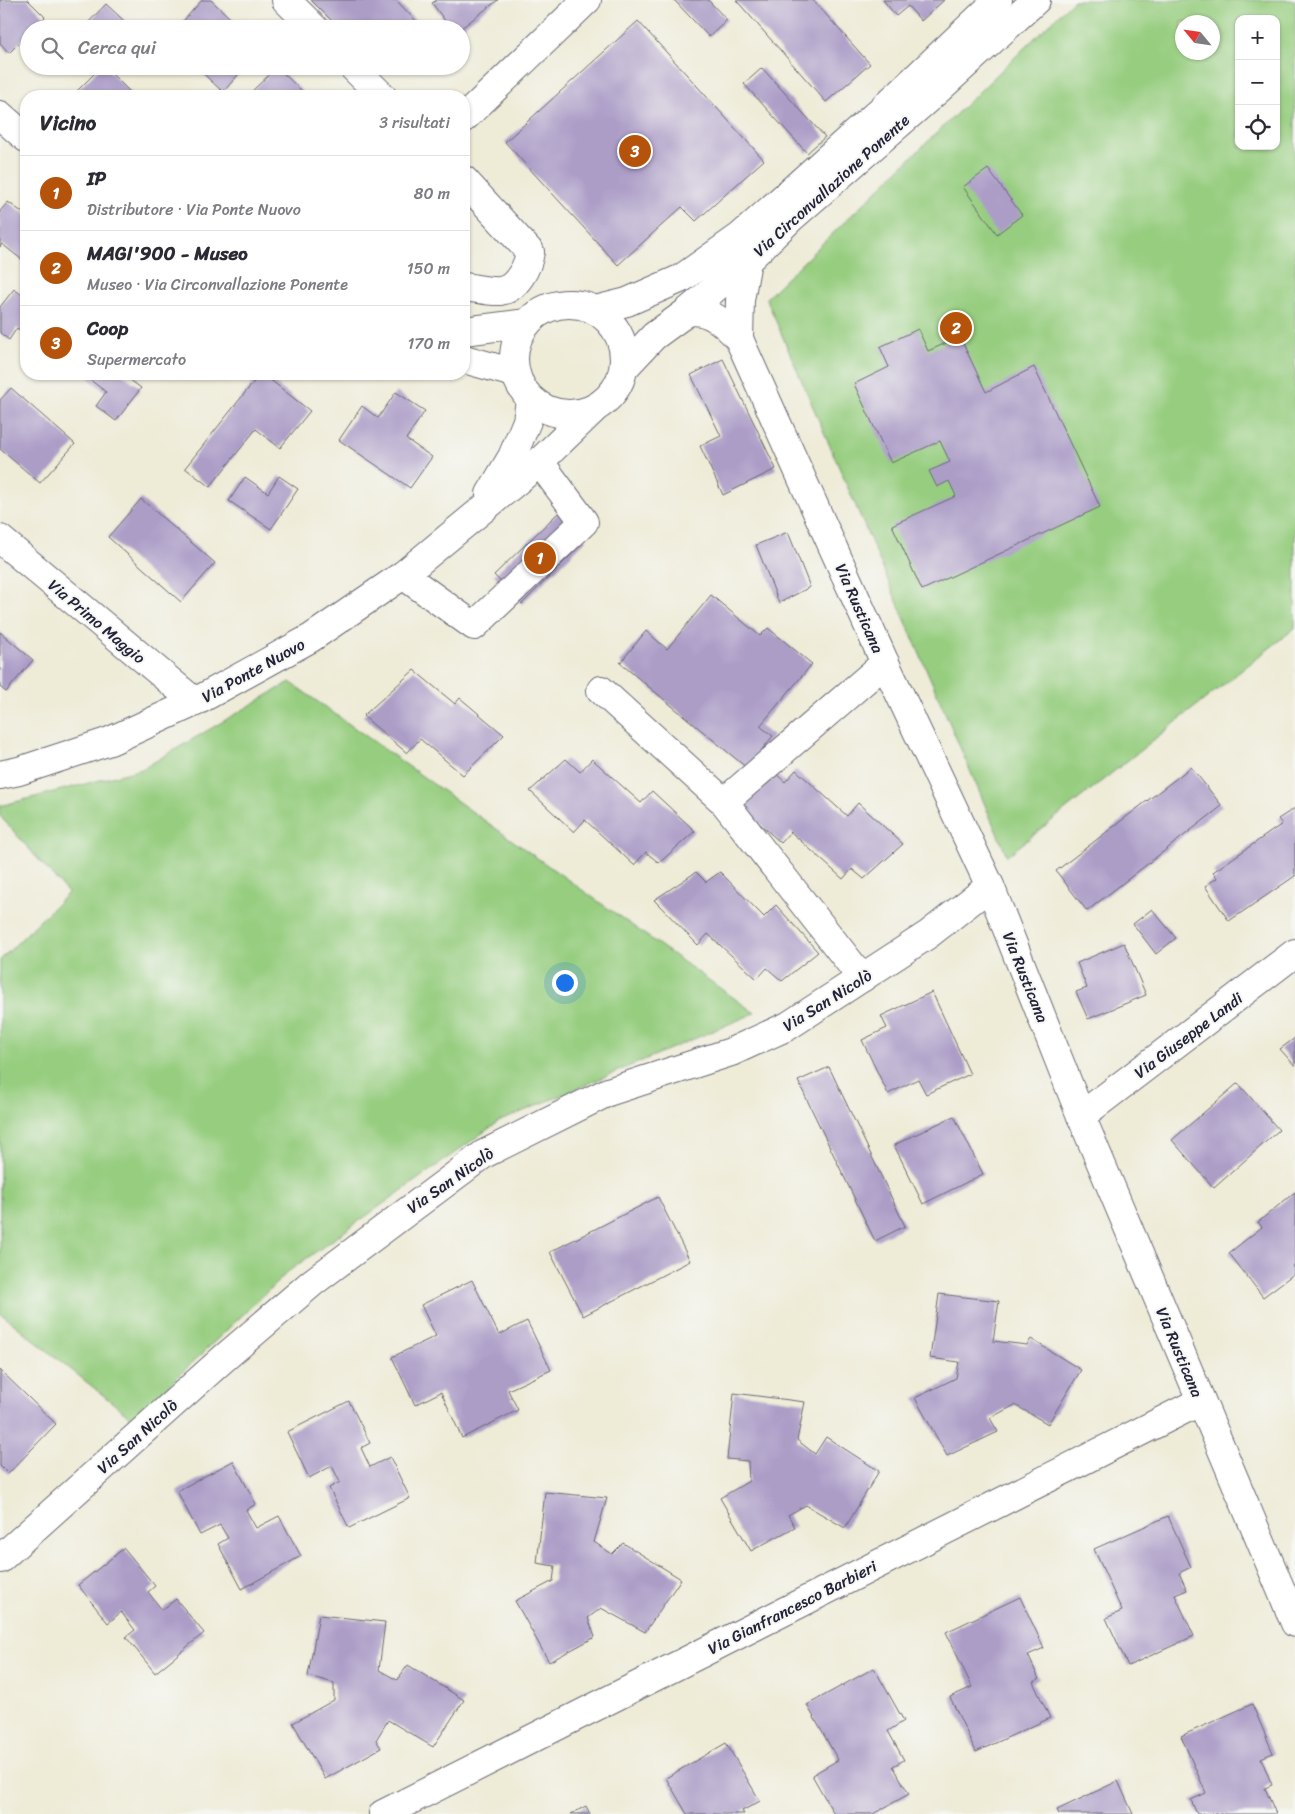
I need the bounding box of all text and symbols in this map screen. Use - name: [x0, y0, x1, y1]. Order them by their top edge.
- north arrow: [1175, 15, 1220, 60]
- map controls: [1235, 15, 1280, 150]
- button: +: [1235, 15, 1280, 60]
- search box: [20, 20, 470, 75]
- text: Cerca qui: [78, 31, 156, 64]
- icon: search: [38, 34, 66, 62]
- button: −: [1235, 60, 1280, 105]
- text: Vicino: [40, 104, 96, 142]
- button: locate: [1235, 105, 1280, 150]
- street label: Via Circonvallazione Ponente: [746, 106, 917, 264]
- text: 3 risultati: [379, 108, 450, 137]
- pin: 3: [619, 132, 651, 170]
- text: IP: [87, 162, 106, 195]
- text: 1: [53, 179, 59, 208]
- text: 80 m: [414, 179, 450, 208]
- text: Distributore · Via Ponte Nuovo: [87, 195, 301, 224]
- text: MAGI'900 - Museo: [87, 237, 248, 270]
- text: 2: [51, 254, 61, 283]
- text: 150 m: [407, 254, 450, 283]
- text: Museo · Via Circonvallazione Ponente: [87, 270, 348, 299]
- pin: 2: [940, 309, 972, 347]
- text: Coop: [87, 312, 128, 345]
- text: 3: [52, 329, 60, 358]
- text: 170 m: [407, 329, 450, 358]
- text: Supermercato: [87, 345, 186, 374]
- pin: 1: [524, 539, 556, 577]
- street label: Via Rusticana: [827, 559, 892, 658]
- street label: Via Primo Maggio: [41, 571, 152, 671]
- street label: Via Ponte Nuovo: [196, 630, 310, 711]
- street label: Via Rusticana: [994, 927, 1057, 1027]
- street label: Via San Nicolò: [777, 961, 878, 1040]
- your location: [552, 970, 578, 996]
- street label: Via Giuseppe Landi: [1128, 984, 1250, 1086]
- street label: Via San Nicolò: [400, 1139, 500, 1221]
- street label: Via Rusticana: [1147, 1302, 1212, 1402]
- street label: Via San Nicolò: [90, 1392, 185, 1481]
- street label: Via Gianfrancesco Barbieri: [702, 1552, 882, 1663]

